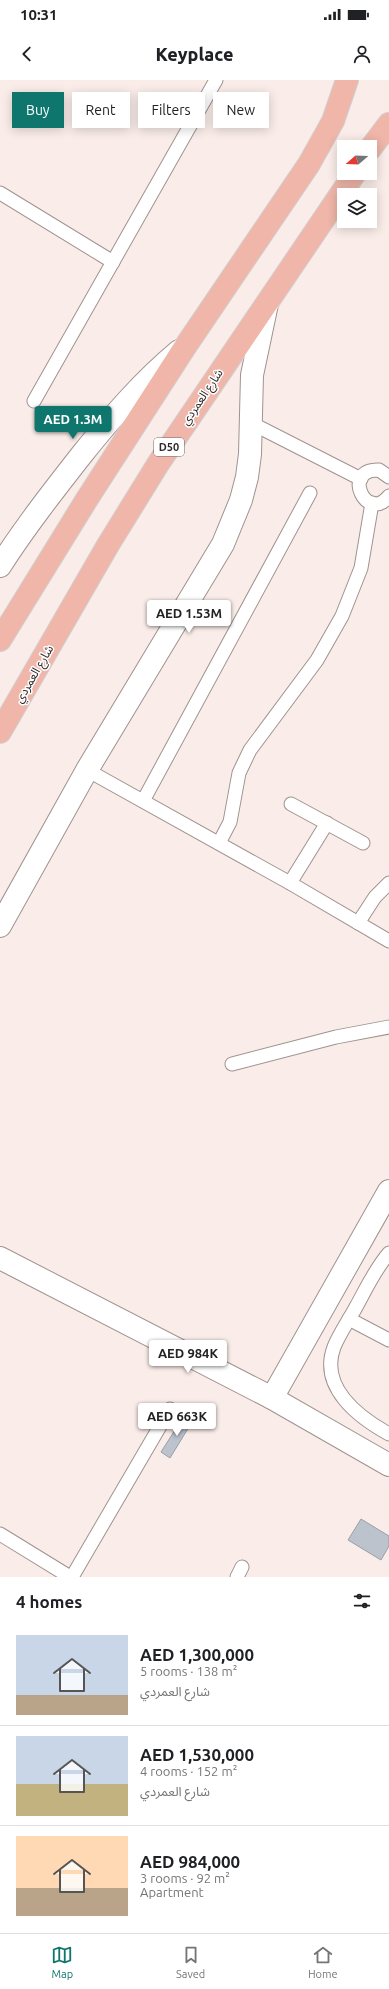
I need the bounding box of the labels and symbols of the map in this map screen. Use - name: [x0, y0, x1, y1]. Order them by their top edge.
- north arrow: [337, 140, 377, 180]
- street label: شارع العمردي: [178, 366, 228, 429]
- pin: AED 1.3M: [32, 406, 114, 440]
- road number: D50: [154, 438, 184, 456]
- pin: AED 1.53M: [143, 600, 235, 634]
- street label: شارع العمردي: [12, 643, 59, 707]
- pin: AED 984K: [147, 1340, 229, 1374]
- pin: AED 663K: [136, 1403, 218, 1437]

